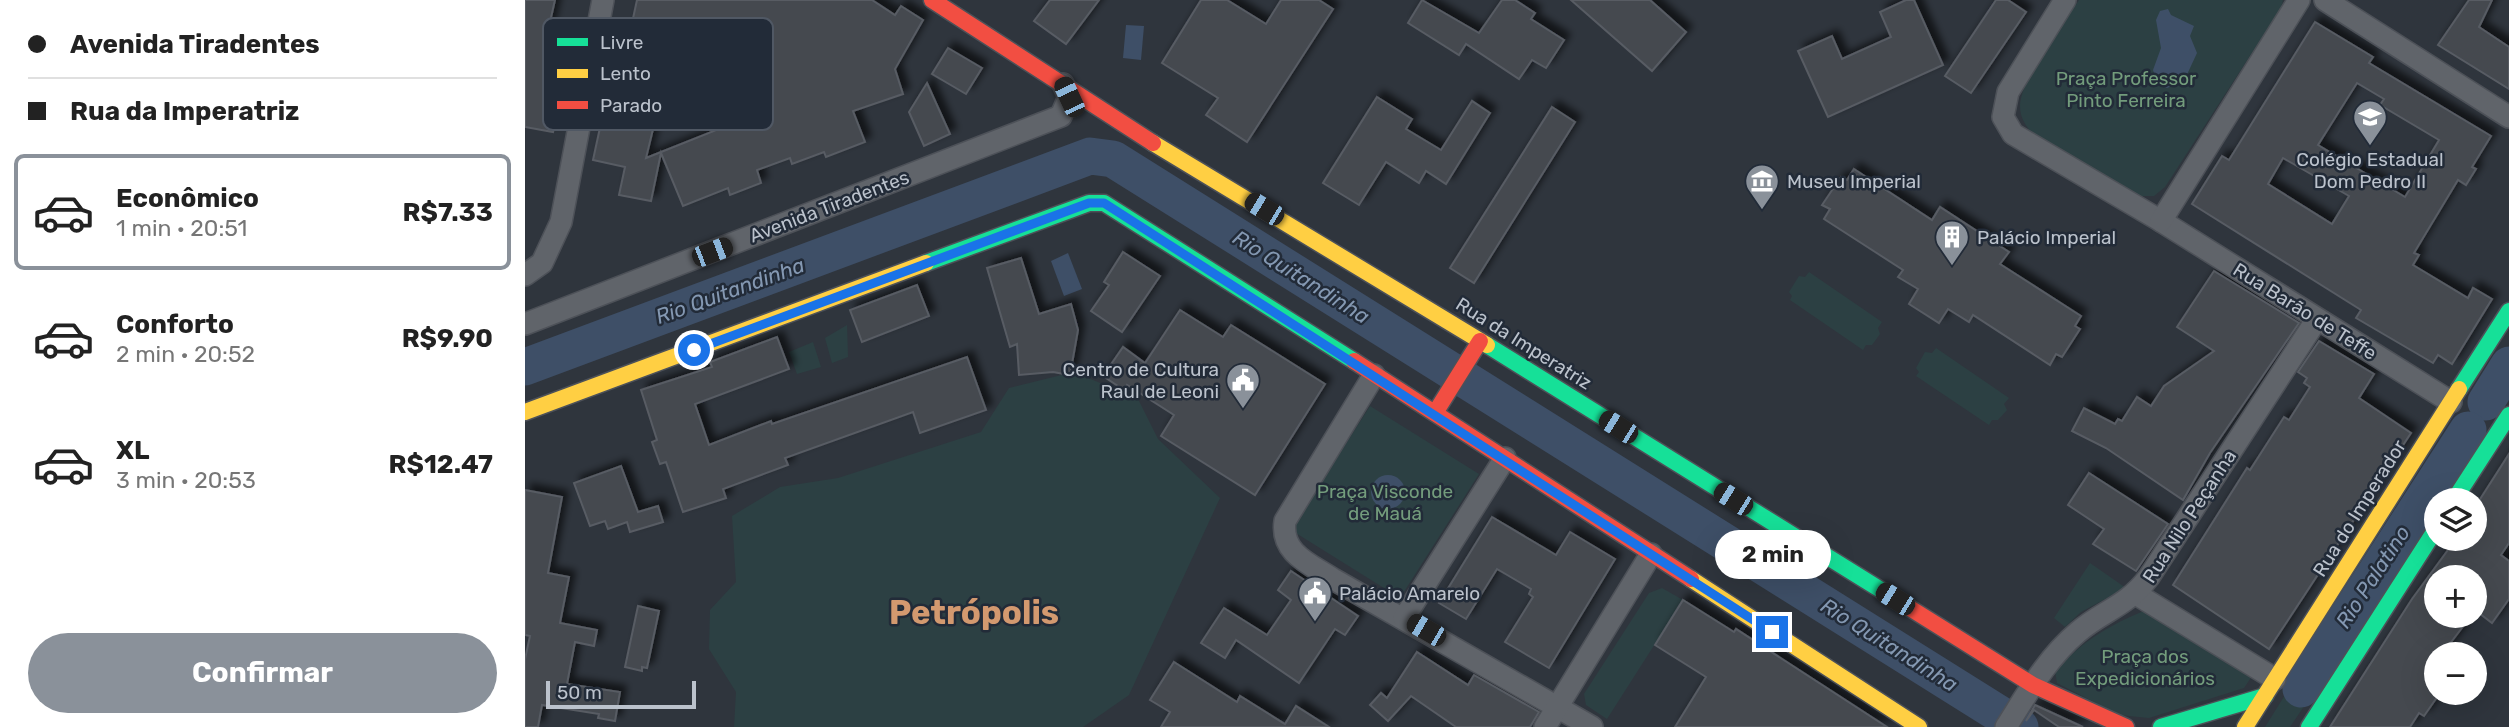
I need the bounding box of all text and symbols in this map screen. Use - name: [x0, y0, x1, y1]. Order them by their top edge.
- legend: [543, 18, 773, 130]
- text: Avenida Tiradentes: [70, 29, 320, 60]
- text: Livre: [600, 31, 644, 54]
- text: Lento: [600, 62, 651, 85]
- park label: Praça Professor Pinto Ferreira: [2056, 67, 2197, 112]
- car: [1051, 74, 1088, 120]
- text: Parado: [600, 94, 662, 117]
- text: Rua da Imperatriz: [70, 96, 299, 127]
- school or university icon: Colégio Estadual Dom Pedro II: [2351, 98, 2389, 147]
- place label: Colégio Estadual Dom Pedro II: [2296, 148, 2444, 193]
- museum icon: Museu Imperial: [1743, 162, 1781, 211]
- street label: Avenida Tiradentes: [746, 165, 912, 248]
- place label: Museu Imperial: [1787, 170, 1921, 193]
- icon: car: [32, 181, 95, 244]
- text: Econômico: [116, 183, 259, 214]
- car: [1241, 189, 1288, 229]
- text: R$7.33: [403, 197, 493, 228]
- text: 1 min · 20:51: [116, 214, 247, 242]
- building icon: Palácio Imperial: [1933, 218, 1971, 267]
- water label: Rio Quitandinha: [1228, 224, 1374, 329]
- place label: Palácio Imperial: [1977, 226, 2116, 249]
- car: [689, 235, 736, 269]
- water label: Rio Quitandinha: [652, 252, 808, 329]
- street label: Rua Barão de Teffe: [2229, 258, 2381, 365]
- street label: Rua da Imperatriz: [1452, 292, 1596, 394]
- icon: car: [32, 307, 95, 370]
- text: Conforto: [116, 309, 234, 340]
- text: R$9.90: [402, 323, 493, 354]
- route start: [678, 334, 710, 366]
- text: 2 min · 20:52: [116, 340, 255, 368]
- place label: Centro de Cultura Raul de Leoni: [1063, 358, 1219, 403]
- public building icon: Centro de Cultura Raul de Leoni: [1224, 361, 1262, 410]
- car: [1595, 407, 1642, 447]
- icon: car: [32, 433, 95, 496]
- text: XL: [116, 435, 149, 466]
- street label: Rua do Imperador: [2308, 435, 2411, 581]
- street label: Rua Nilo Peçanha: [2138, 445, 2241, 587]
- text: R$12.47: [389, 449, 493, 480]
- text: 3 min · 20:53: [116, 466, 256, 494]
- car: [1710, 479, 1757, 519]
- park label: Praça Visconde de Mauá: [1317, 480, 1453, 525]
- map controls: [2424, 488, 2487, 705]
- button: layers: [2424, 488, 2487, 551]
- water label: Rio Palatino: [2330, 521, 2415, 633]
- callout: 2 min: [1714, 530, 1830, 580]
- text: 2 min: [1742, 540, 1804, 568]
- button: +: [2424, 565, 2487, 628]
- public building icon: Palácio Amarelo: [1296, 574, 1334, 623]
- car: [1872, 579, 1919, 619]
- place label: Palácio Amarelo: [1339, 582, 1480, 605]
- water label: Rio Quitandinha: [1816, 592, 1962, 697]
- district label: Petrópolis: [889, 593, 1059, 632]
- car: [1403, 610, 1450, 650]
- route end: [1756, 616, 1788, 648]
- button: Confirmar: [28, 633, 497, 713]
- button: −: [2424, 642, 2487, 705]
- park label: Praça dos Expedicionários: [2075, 645, 2215, 690]
- scale bar: [546, 678, 697, 710]
- text: 50 m: [557, 681, 602, 704]

